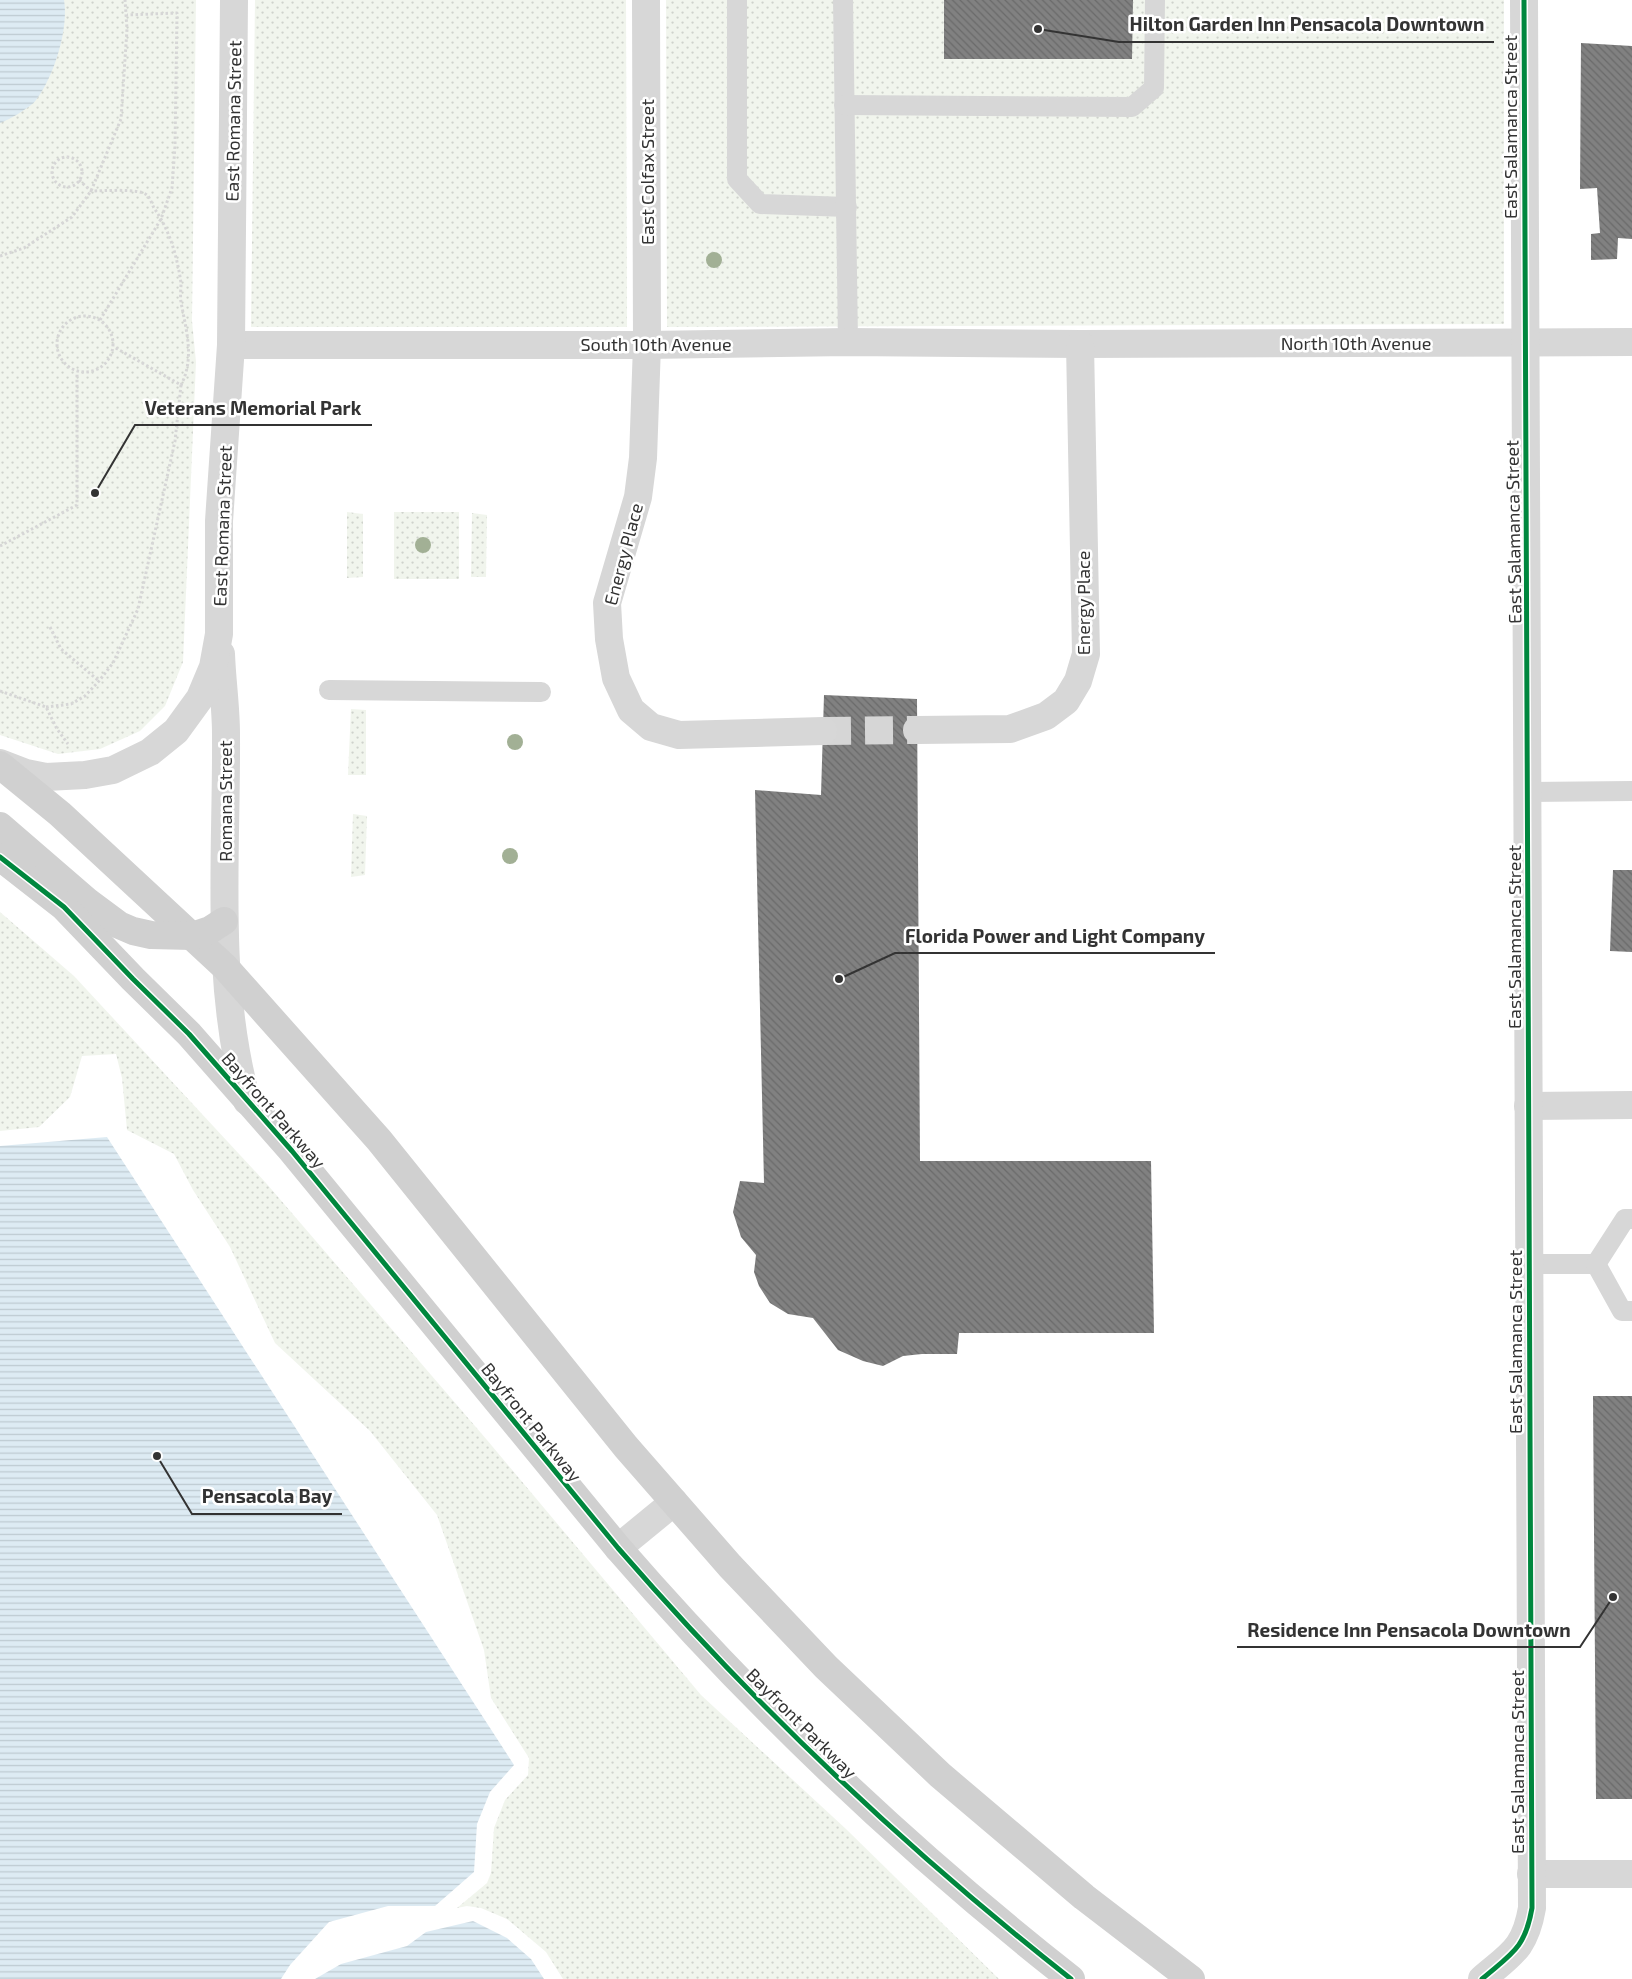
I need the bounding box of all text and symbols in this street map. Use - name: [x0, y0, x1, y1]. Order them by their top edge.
- callout: Hilton Garden Inn Pensacola Downtown: [1119, 8, 1494, 42]
- text: Hilton Garden Inn Pensacola Downtown: [1130, 12, 1484, 35]
- street label: East Salamanca Street: [1499, 35, 1521, 219]
- street label: East Romana Street: [221, 40, 245, 202]
- street label: East Colfax Street: [636, 99, 658, 245]
- street label: North 10th Avenue: [1281, 332, 1431, 354]
- street label: South 10th Avenue: [580, 333, 732, 355]
- callout: Veterans Memorial Park: [135, 391, 372, 425]
- text: Veterans Memorial Park: [145, 396, 362, 419]
- street label: East Salamanca Street: [1500, 440, 1526, 624]
- street label: East Romana Street: [208, 445, 236, 607]
- street label: Energy Place: [599, 501, 647, 607]
- street label: Energy Place: [1072, 551, 1094, 655]
- street label: Romana Street: [214, 740, 236, 862]
- street label: East Salamanca Street: [1503, 845, 1525, 1029]
- callout: Florida Power and Light Company: [895, 919, 1215, 953]
- text: Florida Power and Light Company: [905, 924, 1205, 948]
- street label: Bayfront Parkway: [217, 1047, 331, 1173]
- street label: East Salamanca Street: [1504, 1250, 1526, 1434]
- street label: Bayfront Parkway: [477, 1358, 587, 1486]
- callout: Pensacola Bay: [192, 1480, 342, 1514]
- text: Pensacola Bay: [202, 1484, 332, 1508]
- callout: Residence Inn Pensacola Downtown: [1237, 1613, 1580, 1647]
- text: Residence Inn Pensacola Downtown: [1247, 1618, 1571, 1641]
- street label: Bayfront Parkway: [742, 1663, 862, 1783]
- street label: East Salamanca Street: [1506, 1670, 1528, 1854]

